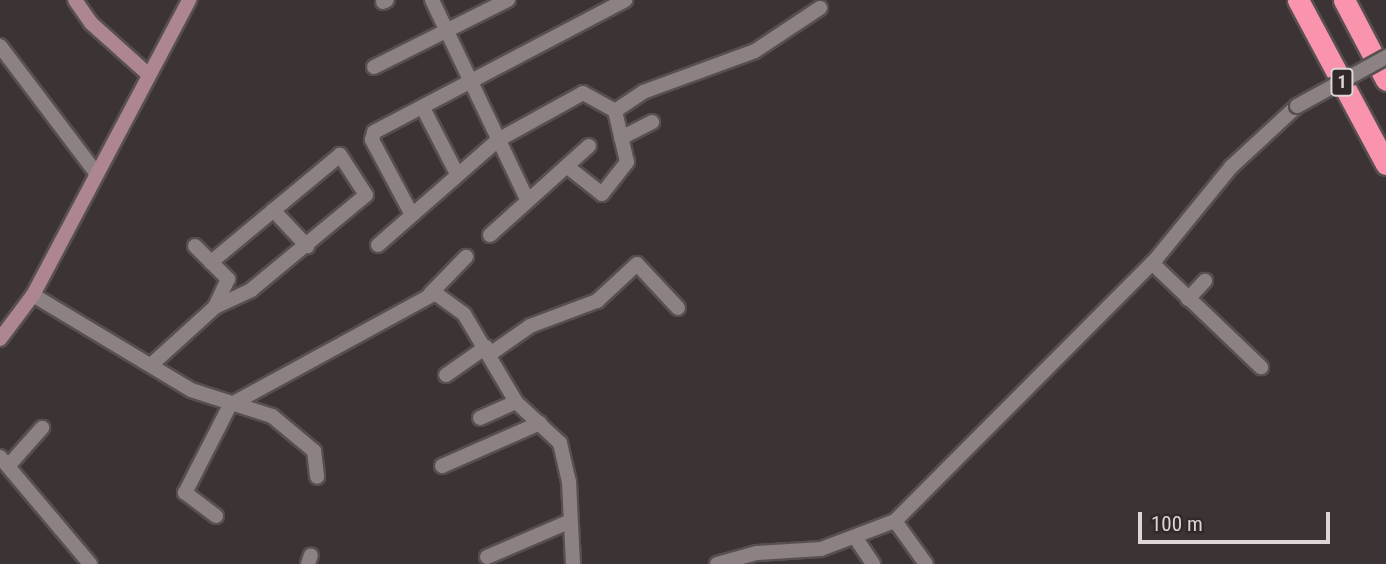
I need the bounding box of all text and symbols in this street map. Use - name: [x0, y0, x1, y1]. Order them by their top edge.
- road number: 1: [1330, 68, 1354, 96]
- scale bar: [1141, 498, 1334, 542]
- text: 100 m: [1151, 512, 1203, 536]

